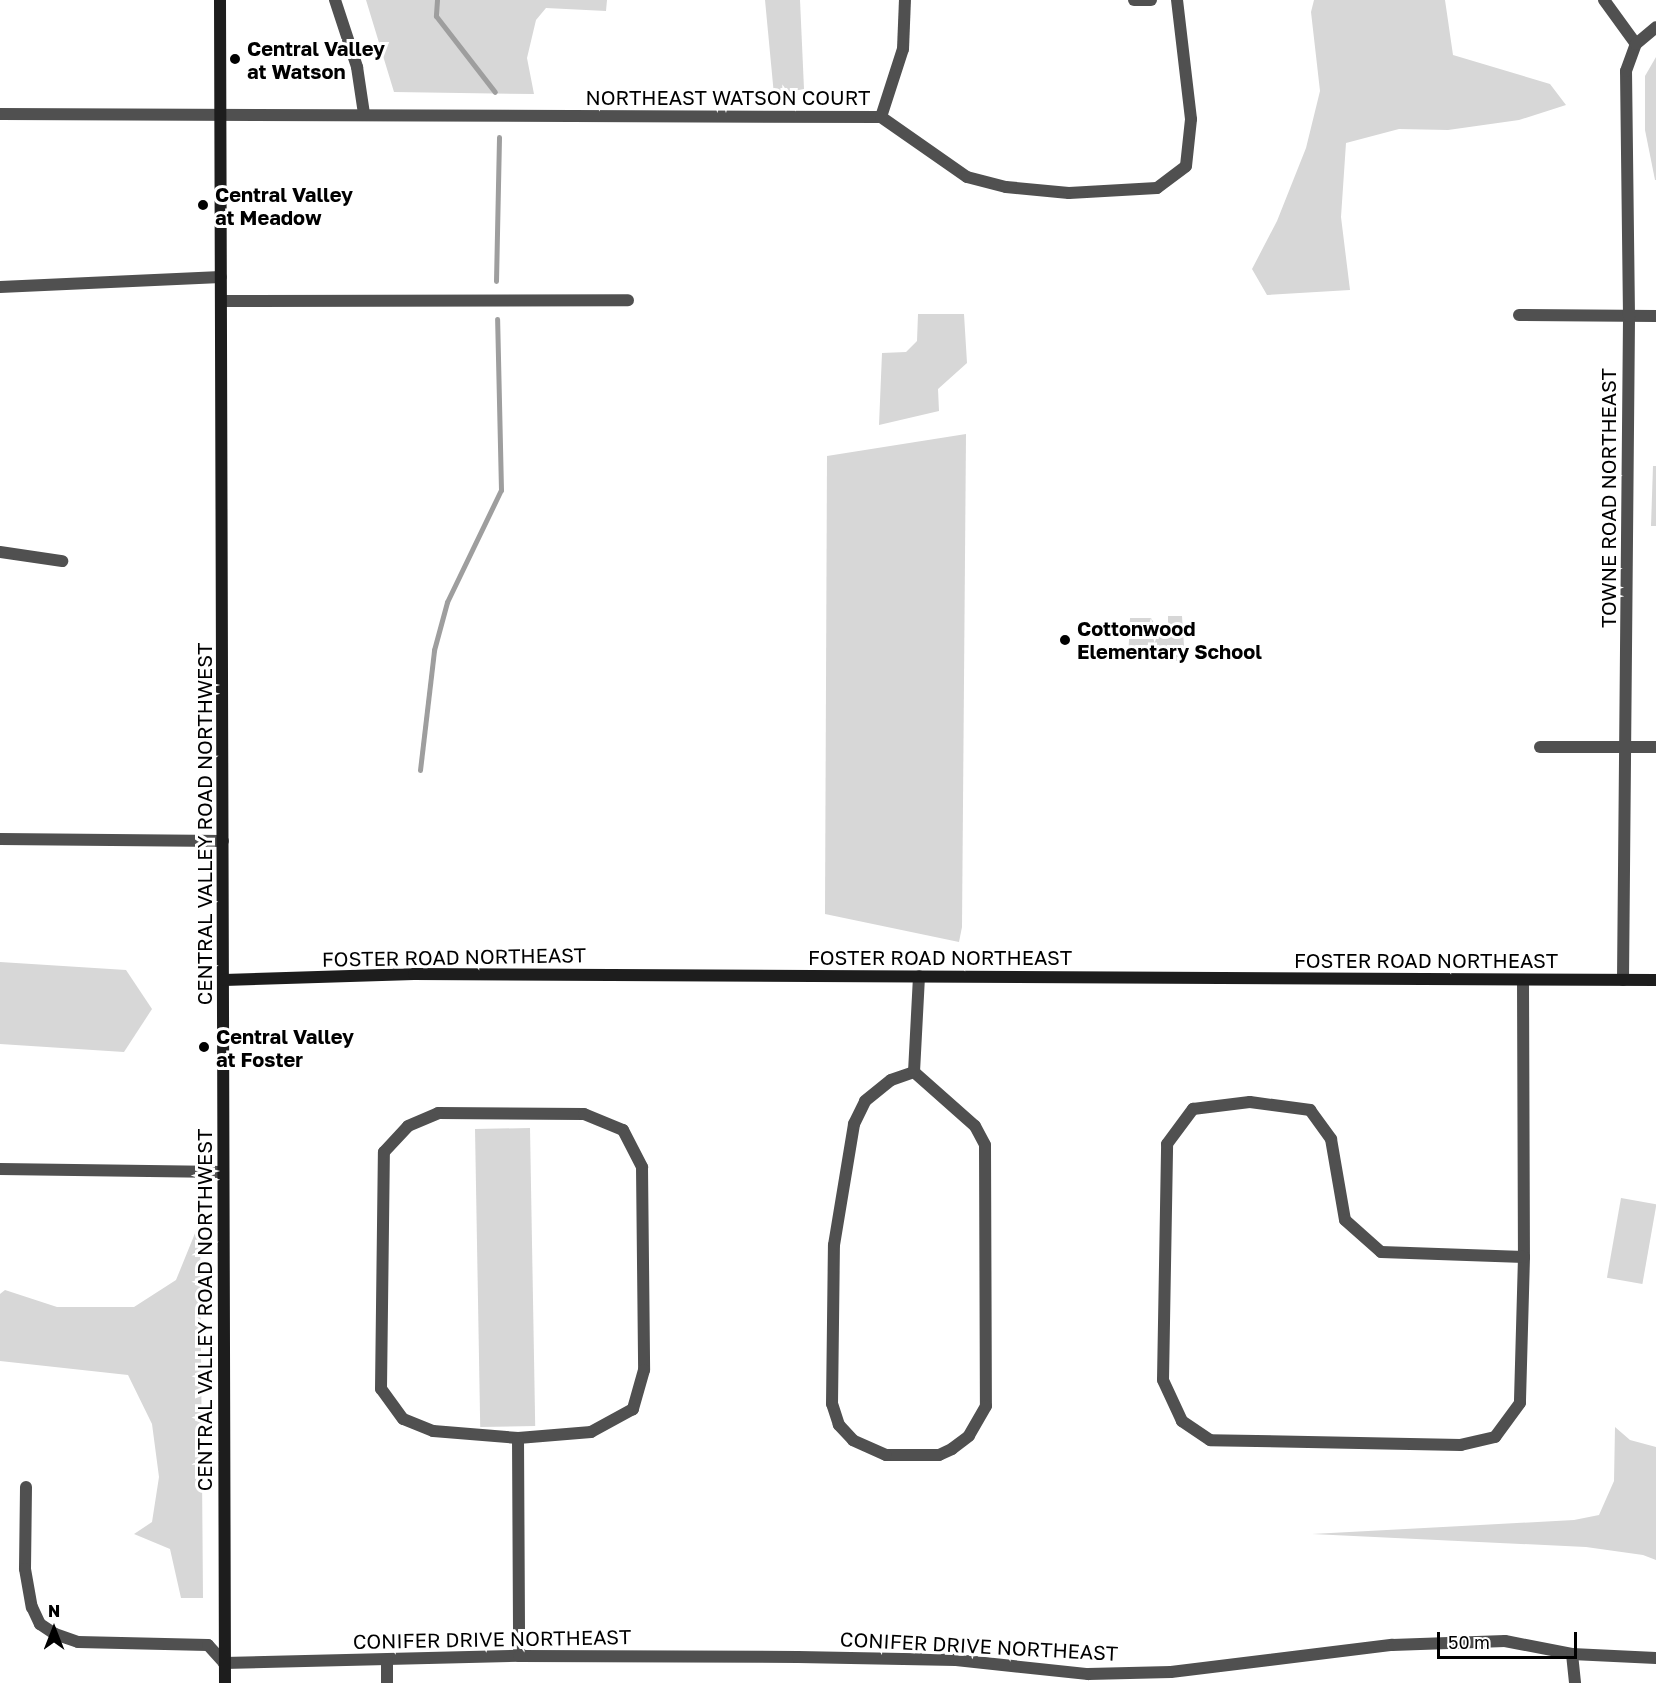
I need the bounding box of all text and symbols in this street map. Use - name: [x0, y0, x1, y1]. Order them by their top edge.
- place label: Central Valley at Watson: [247, 36, 385, 83]
- marker: Central Valley at Watson: [228, 52, 242, 66]
- street label: NORTHEAST WATSON COURT: [586, 85, 870, 109]
- place label: Central Valley at Meadow: [215, 182, 353, 229]
- marker: Central Valley at Meadow: [196, 198, 210, 212]
- street label: TOWNE ROAD NORTHEAST: [1596, 368, 1620, 628]
- place label: Cottonwood Elementary School: [1077, 616, 1262, 663]
- marker: Cottonwood Elementary School: [1058, 633, 1072, 647]
- street label: CENTRAL VALLEY ROAD NORTHWEST: [192, 643, 216, 1005]
- street label: FOSTER ROAD NORTHEAST: [322, 943, 586, 971]
- street label: FOSTER ROAD NORTHEAST: [808, 945, 1072, 969]
- street label: FOSTER ROAD NORTHEAST: [1294, 948, 1558, 972]
- place label: Central Valley at Foster: [216, 1024, 354, 1071]
- marker: Central Valley at Foster: [197, 1040, 211, 1054]
- street label: CENTRAL VALLEY ROAD NORTHWEST: [192, 1129, 216, 1491]
- north arrow: [24, 1599, 84, 1659]
- text: N: [48, 1601, 60, 1621]
- scale bar: [1440, 1620, 1580, 1658]
- street label: CONIFER DRIVE NORTHEAST: [353, 1625, 631, 1653]
- street label: CONIFER DRIVE NORTHEAST: [839, 1627, 1119, 1665]
- text: 50 m: [1448, 1631, 1490, 1653]

